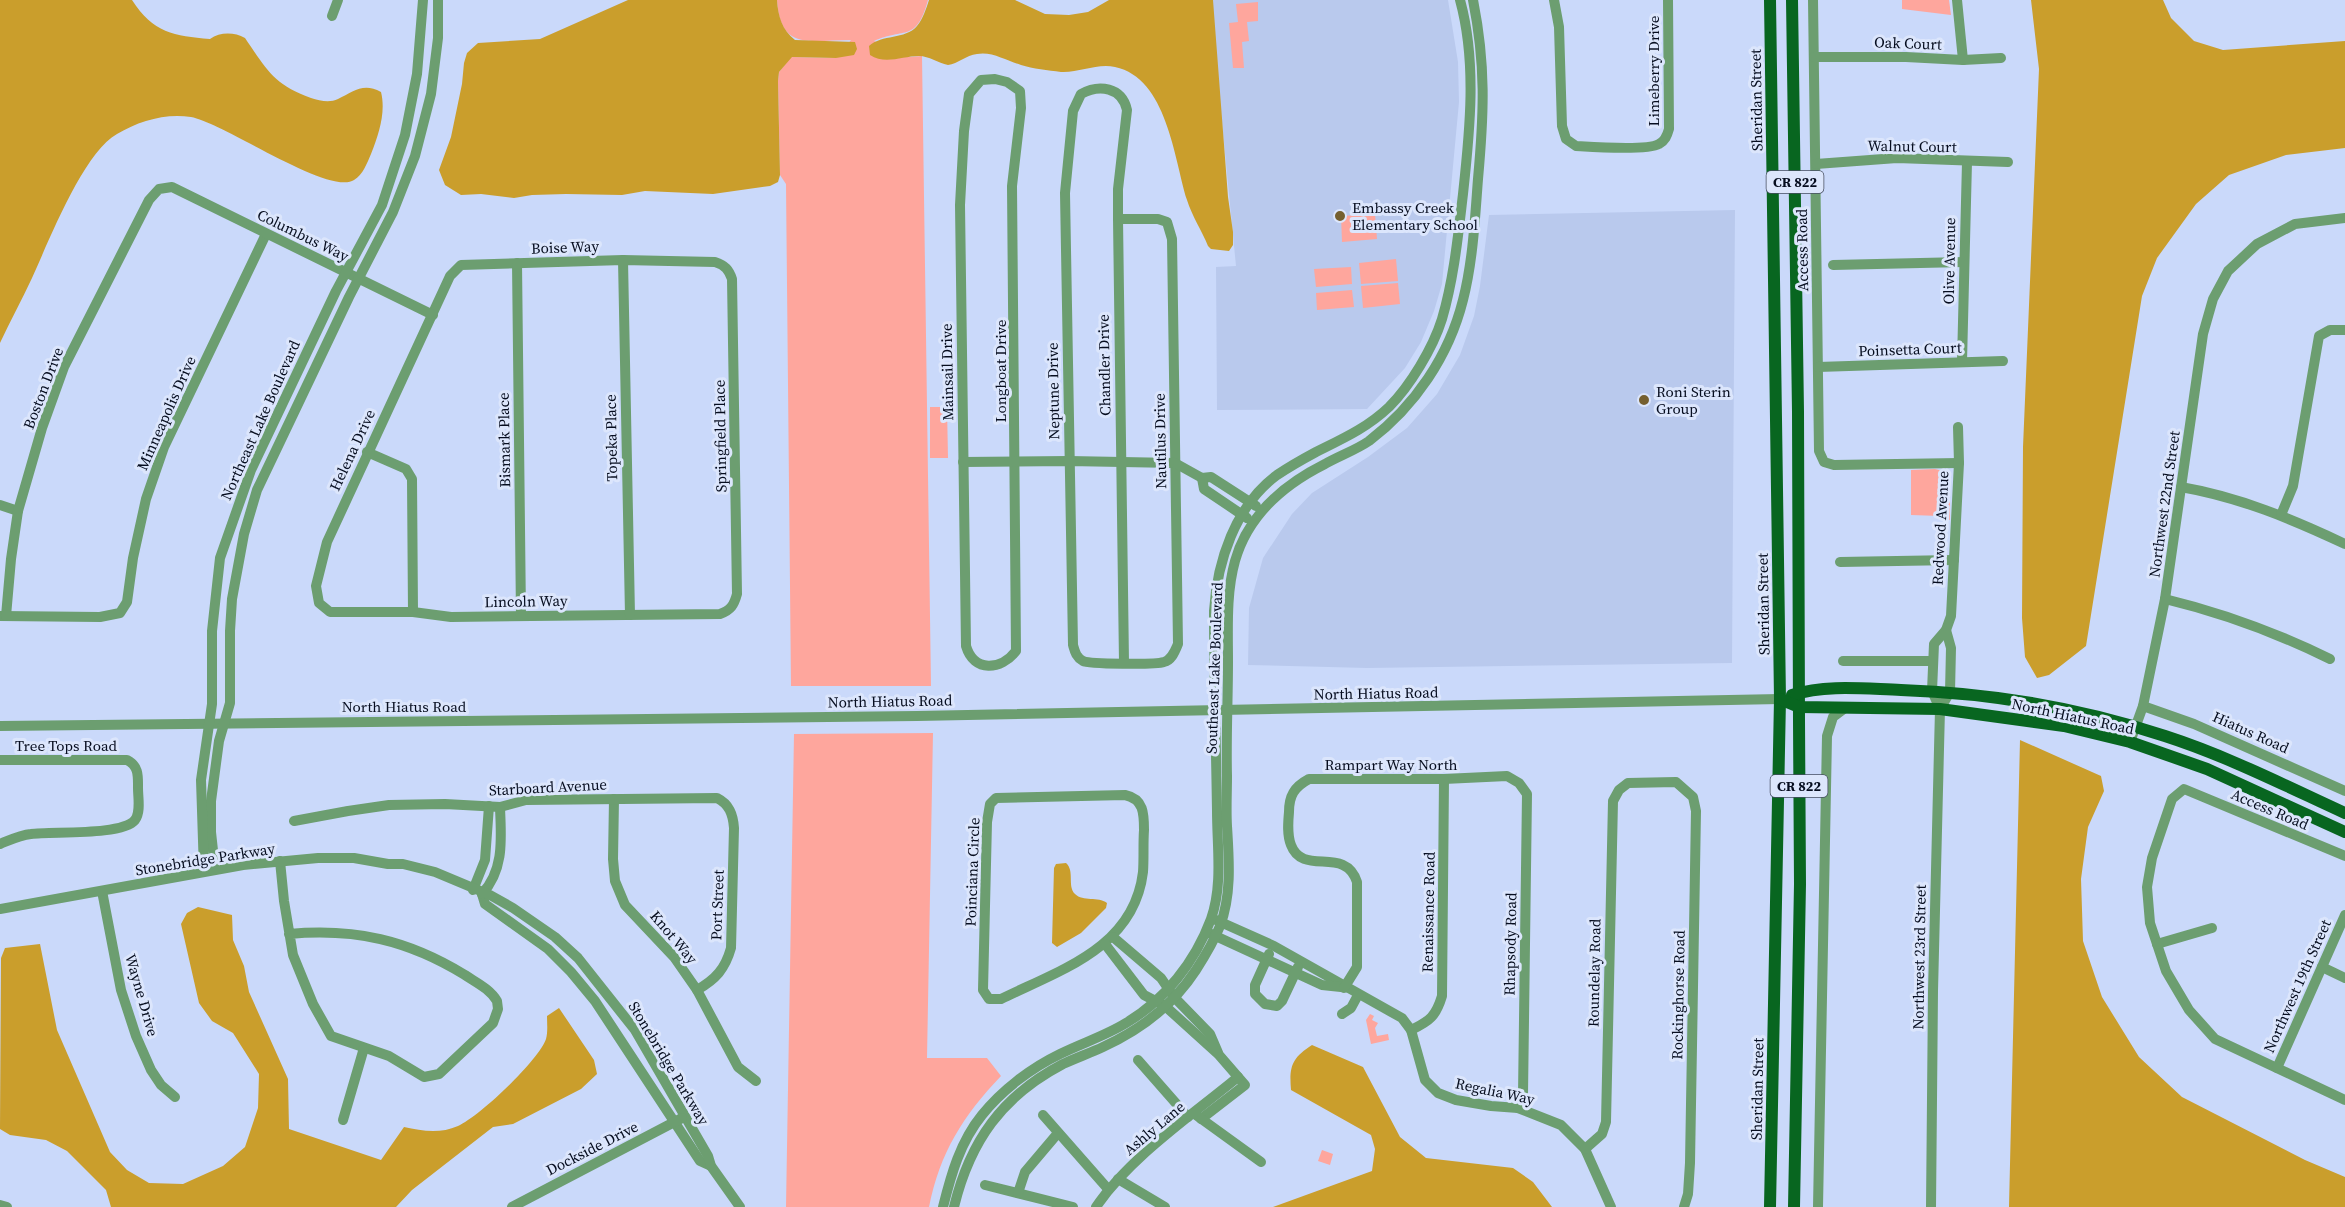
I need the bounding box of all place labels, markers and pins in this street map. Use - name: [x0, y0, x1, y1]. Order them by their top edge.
- place label: Embassy Creek Elementary School: [1352, 197, 1479, 235]
- marker: Embassy Creek Elementary School: [1333, 209, 1347, 223]
- place label: Roni Sterin Group: [1656, 381, 1731, 419]
- marker: Roni Sterin Group: [1637, 393, 1651, 407]

